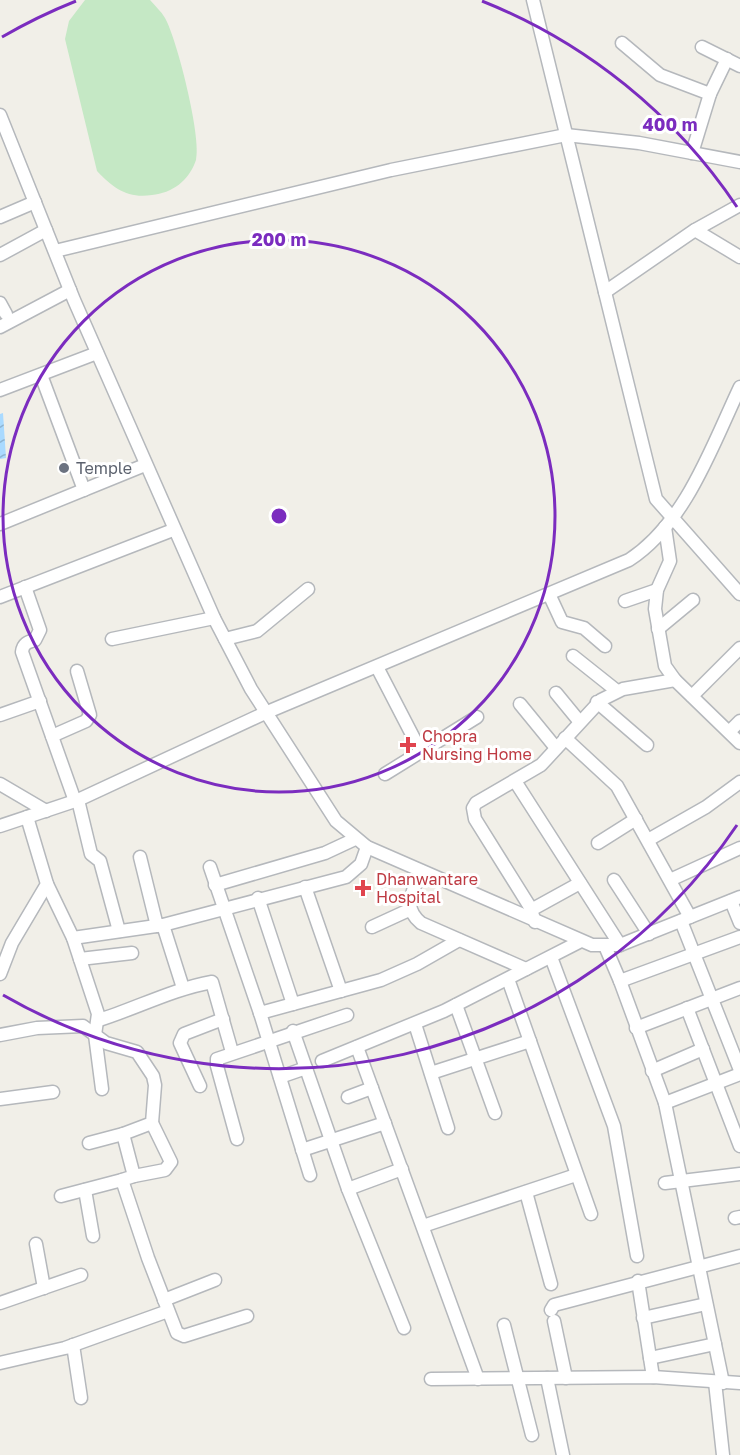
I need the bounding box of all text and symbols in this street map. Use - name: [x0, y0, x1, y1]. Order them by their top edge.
- text: 400 m: [643, 113, 697, 135]
- text: 200 m: [252, 228, 306, 250]
- place label: Temple: [76, 458, 132, 478]
- marker: Temple: [57, 461, 71, 475]
- centre of rings: [269, 506, 289, 526]
- place label: Chopra Nursing Home: [422, 726, 532, 764]
- marker: Chopra Nursing Home: [399, 736, 417, 754]
- place label: Dhanwantare Hospital: [376, 869, 478, 907]
- marker: Dhanwantare Hospital: [354, 879, 372, 897]

